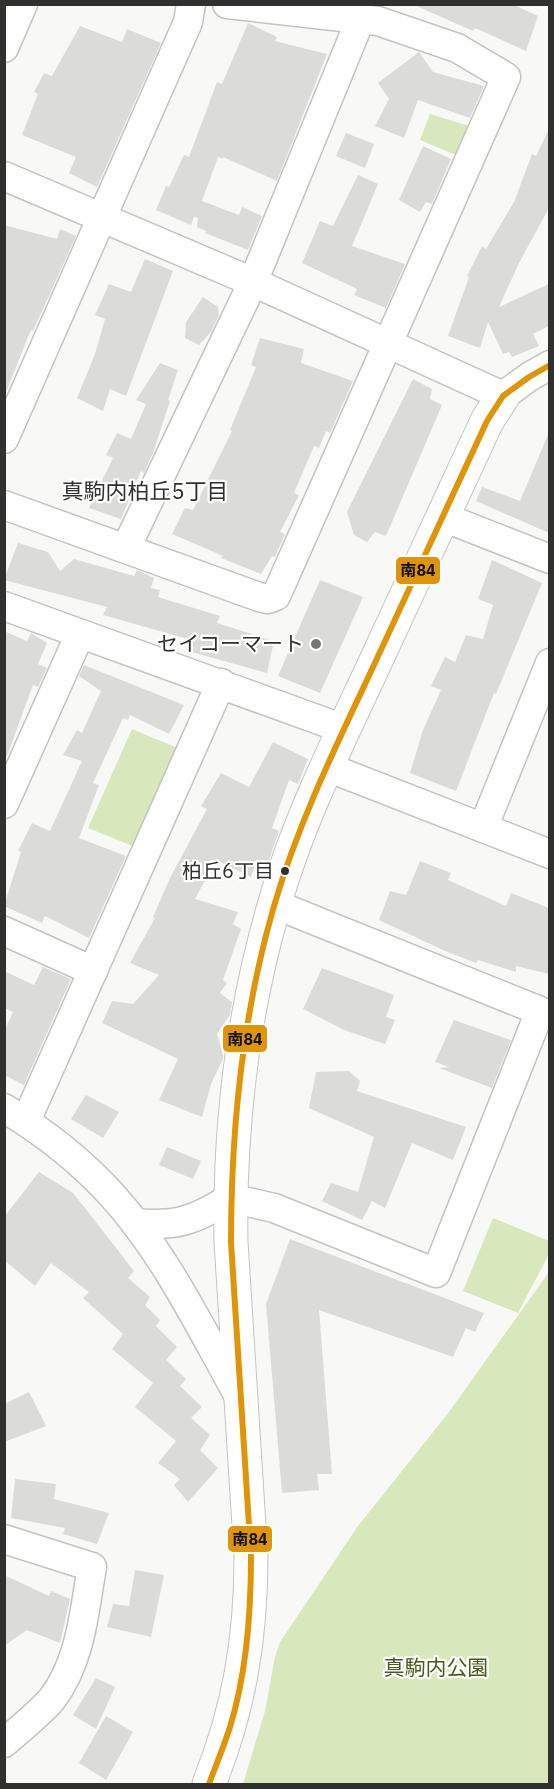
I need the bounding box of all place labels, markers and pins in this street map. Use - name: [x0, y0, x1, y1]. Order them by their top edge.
- place label: セイコーマート: [157, 629, 304, 657]
- marker: セイコーマート: [309, 637, 323, 651]
- place label: 柏丘6丁目: [182, 857, 274, 884]
- marker: 柏丘6丁目: [279, 865, 291, 877]

